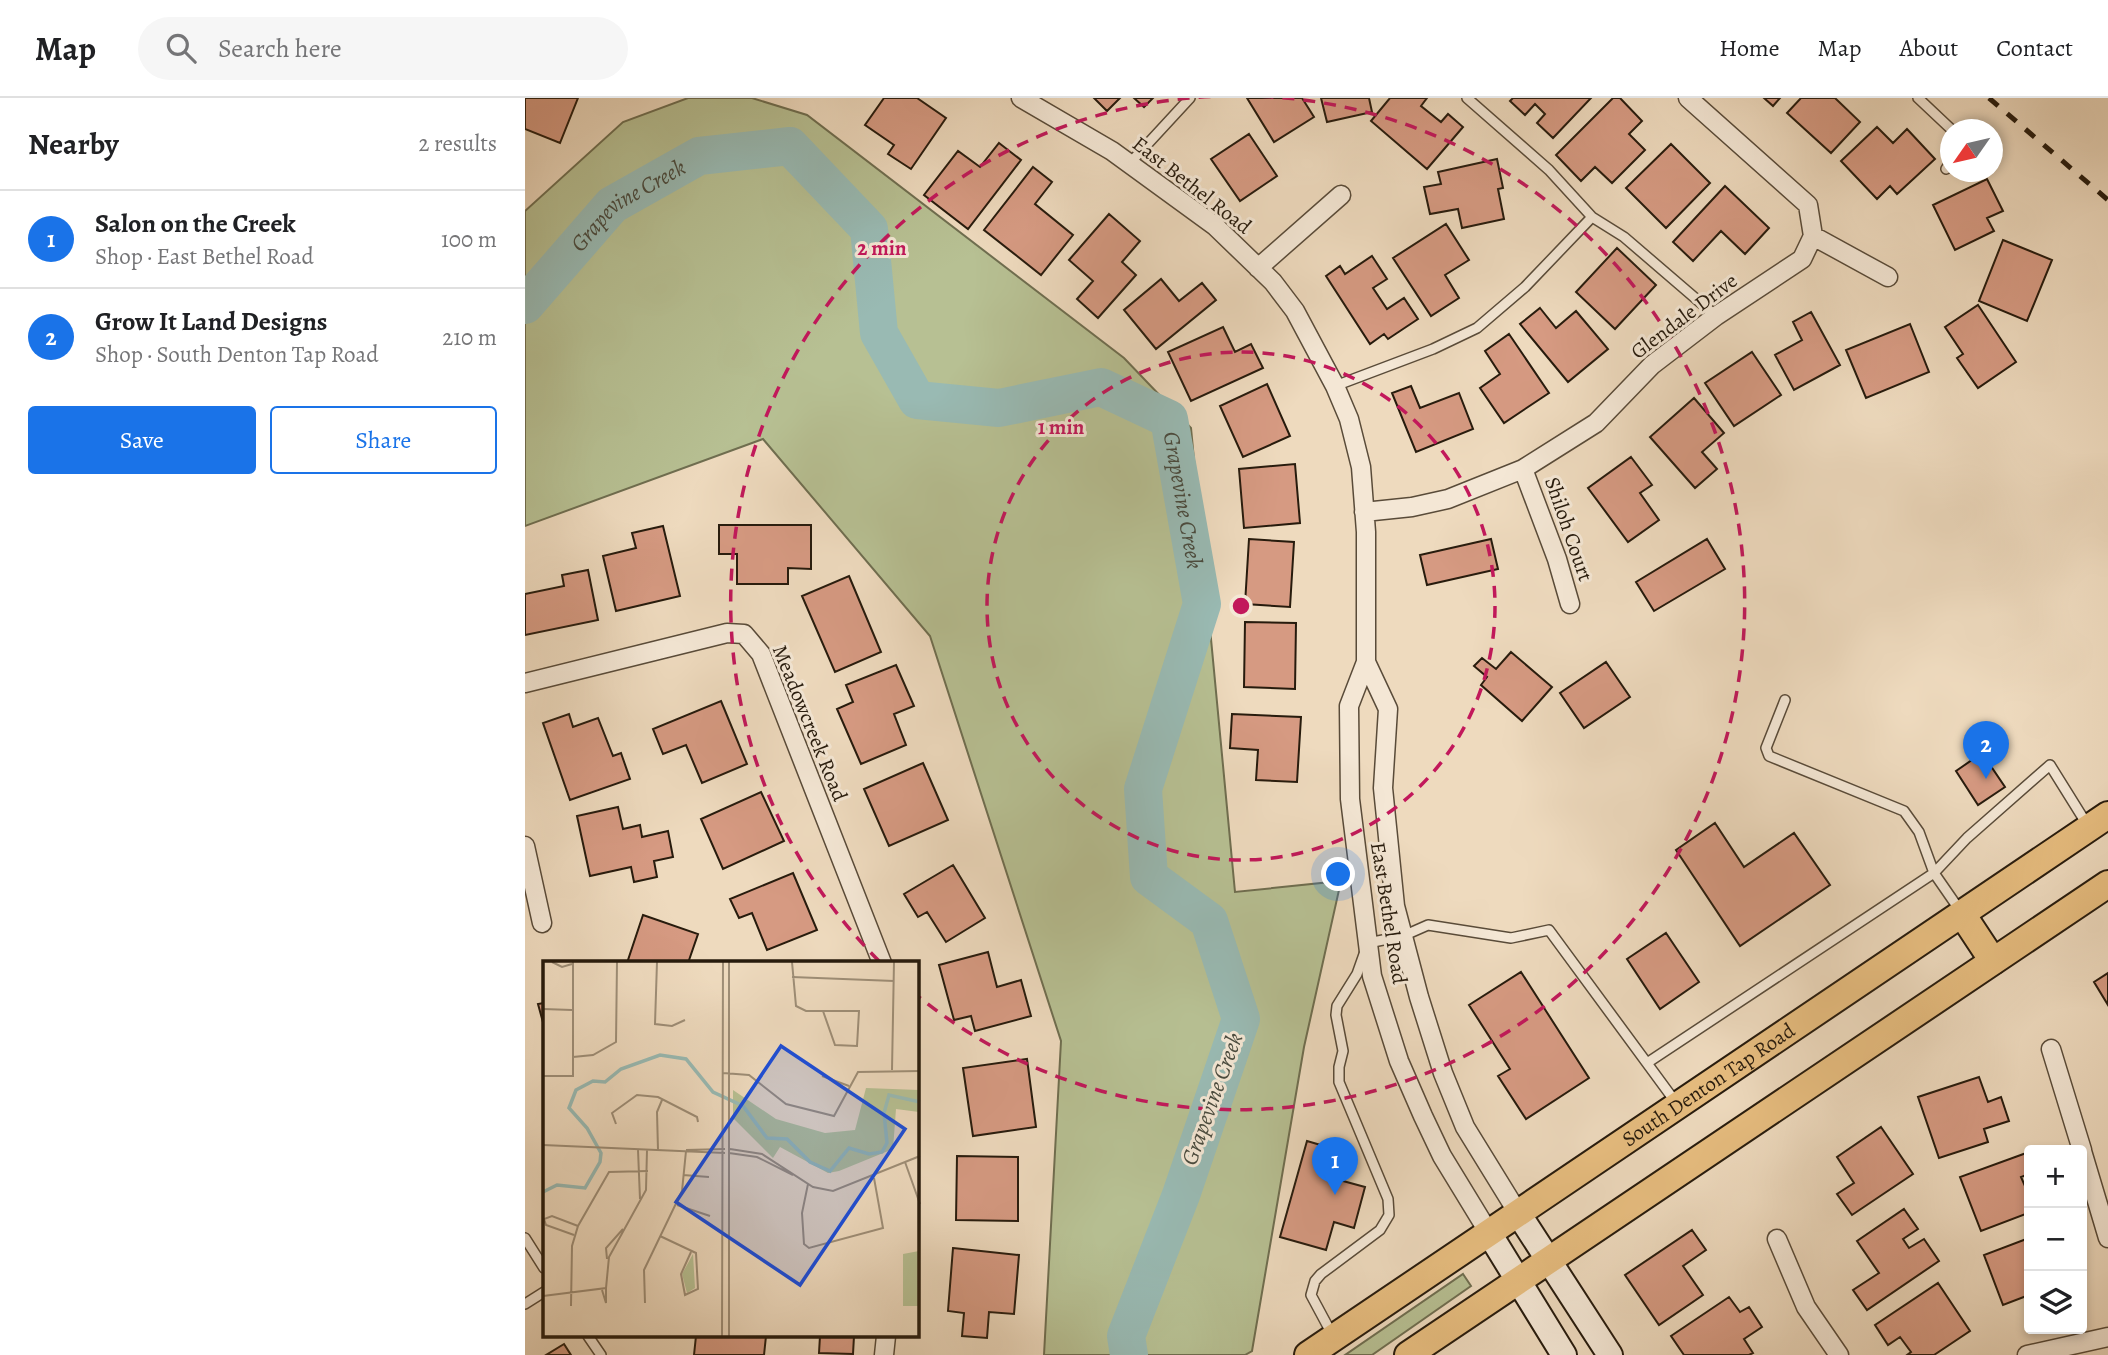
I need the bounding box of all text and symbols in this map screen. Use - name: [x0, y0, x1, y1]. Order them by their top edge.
- search box: [138, 17, 628, 80]
- text: Map: [35, 26, 96, 71]
- icon: search: [162, 29, 200, 67]
- text: Search here: [218, 31, 342, 66]
- text: Home: [1719, 32, 1780, 64]
- text: Map: [1818, 32, 1862, 64]
- text: About: [1900, 32, 1958, 64]
- text: Contact: [1996, 32, 2073, 64]
- north arrow: [1940, 119, 2003, 182]
- text: Nearby: [28, 124, 119, 164]
- text: 2 results: [419, 128, 497, 159]
- street label: East Bethel Road: [1127, 130, 1258, 241]
- water label: Grapevine Creek: [563, 151, 691, 258]
- text: Salon on the Creek: [95, 206, 296, 241]
- text: 1: [47, 224, 55, 255]
- text: 100 m: [441, 224, 497, 255]
- text: 2 min: [857, 234, 907, 262]
- text: Shop · East Bethel Road: [95, 241, 314, 272]
- street label: Glendale Drive: [1625, 267, 1743, 365]
- text: Grow It Land Designs: [95, 304, 327, 339]
- text: 2: [45, 322, 57, 353]
- text: 210 m: [442, 322, 497, 353]
- text: Shop · South Denton Tap Road: [95, 339, 379, 370]
- button: Save: [28, 406, 256, 474]
- button: Share: [270, 406, 497, 474]
- text: 1 min: [1038, 413, 1085, 441]
- water label: Grapevine Creek: [1156, 429, 1211, 571]
- street label: Shiloh Court: [1538, 473, 1600, 585]
- centre of rings: [1229, 594, 1253, 618]
- street label: Meadowcreek Road: [766, 641, 854, 806]
- pin: 2: [1963, 721, 2009, 779]
- street label: East Bethel Road: [1364, 840, 1414, 987]
- your location: [1321, 857, 1355, 891]
- inset map: [543, 961, 919, 1338]
- street label: South Denton Tap Road: [1616, 1016, 1801, 1153]
- water label: Grapevine Creek: [1174, 1029, 1250, 1169]
- pin: 1: [1312, 1137, 1358, 1195]
- map controls: [2024, 1145, 2087, 1334]
- button: +: [2024, 1145, 2087, 1208]
- button: −: [2024, 1208, 2087, 1271]
- button: layers: [2024, 1271, 2087, 1334]

